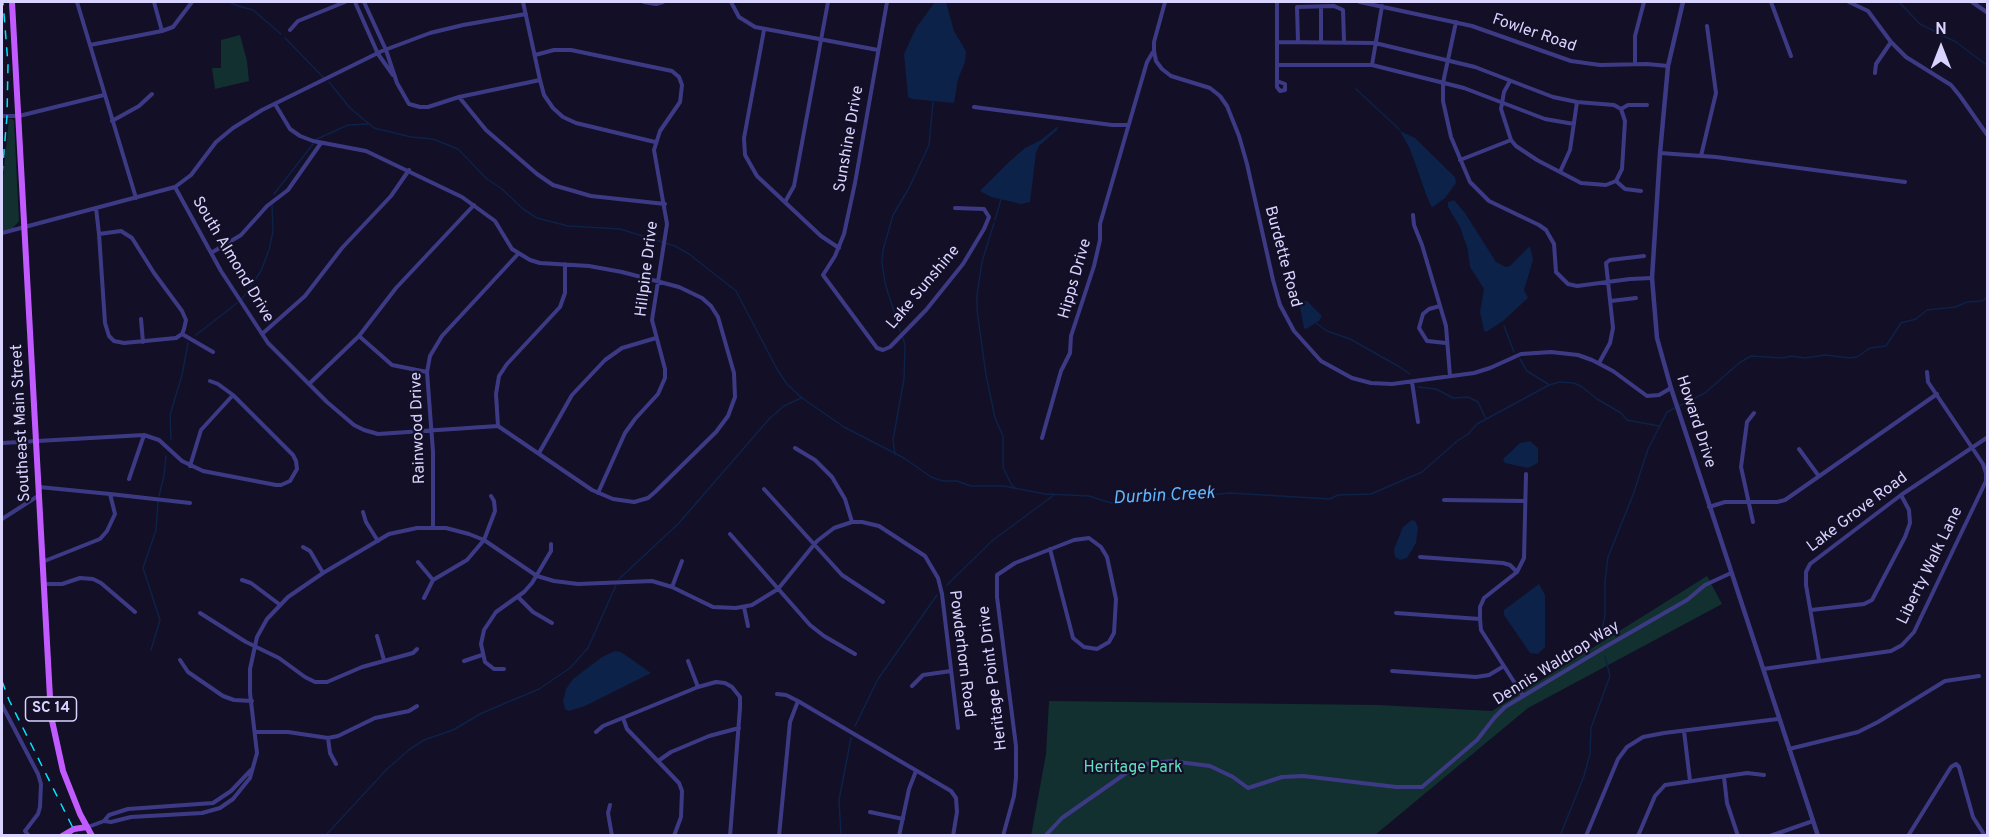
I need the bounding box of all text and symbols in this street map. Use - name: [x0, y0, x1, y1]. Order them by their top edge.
- street label: Fowler Road: [1489, 11, 1579, 57]
- north arrow: [1911, 18, 1971, 78]
- text: N: [1935, 20, 1947, 40]
- street label: Sunshine Drive: [831, 84, 869, 194]
- street label: South Almond Drive: [187, 194, 277, 326]
- street label: Burdette Road: [1259, 204, 1305, 310]
- street label: Hillpine Drive: [633, 220, 663, 318]
- street label: Hipps Drive: [1055, 237, 1097, 321]
- street label: Lake Sunshine: [883, 242, 965, 334]
- street label: Southeast Main Street: [8, 344, 36, 502]
- street label: Rainwood Drive: [407, 372, 431, 484]
- street label: Howard Drive: [1671, 373, 1719, 471]
- street label: Lake Grove Road: [1804, 469, 1912, 557]
- water label: Durbin Creek: [1113, 484, 1215, 510]
- street label: Liberty Walk Lane: [1894, 504, 1968, 628]
- street label: Powderhorn Road: [944, 589, 978, 719]
- street label: Heritage Point Drive: [976, 605, 1012, 751]
- street label: Dennis Waldrop Way: [1490, 617, 1624, 711]
- road number: SC 14: [26, 697, 76, 721]
- park label: Heritage Park: [1083, 759, 1183, 779]

